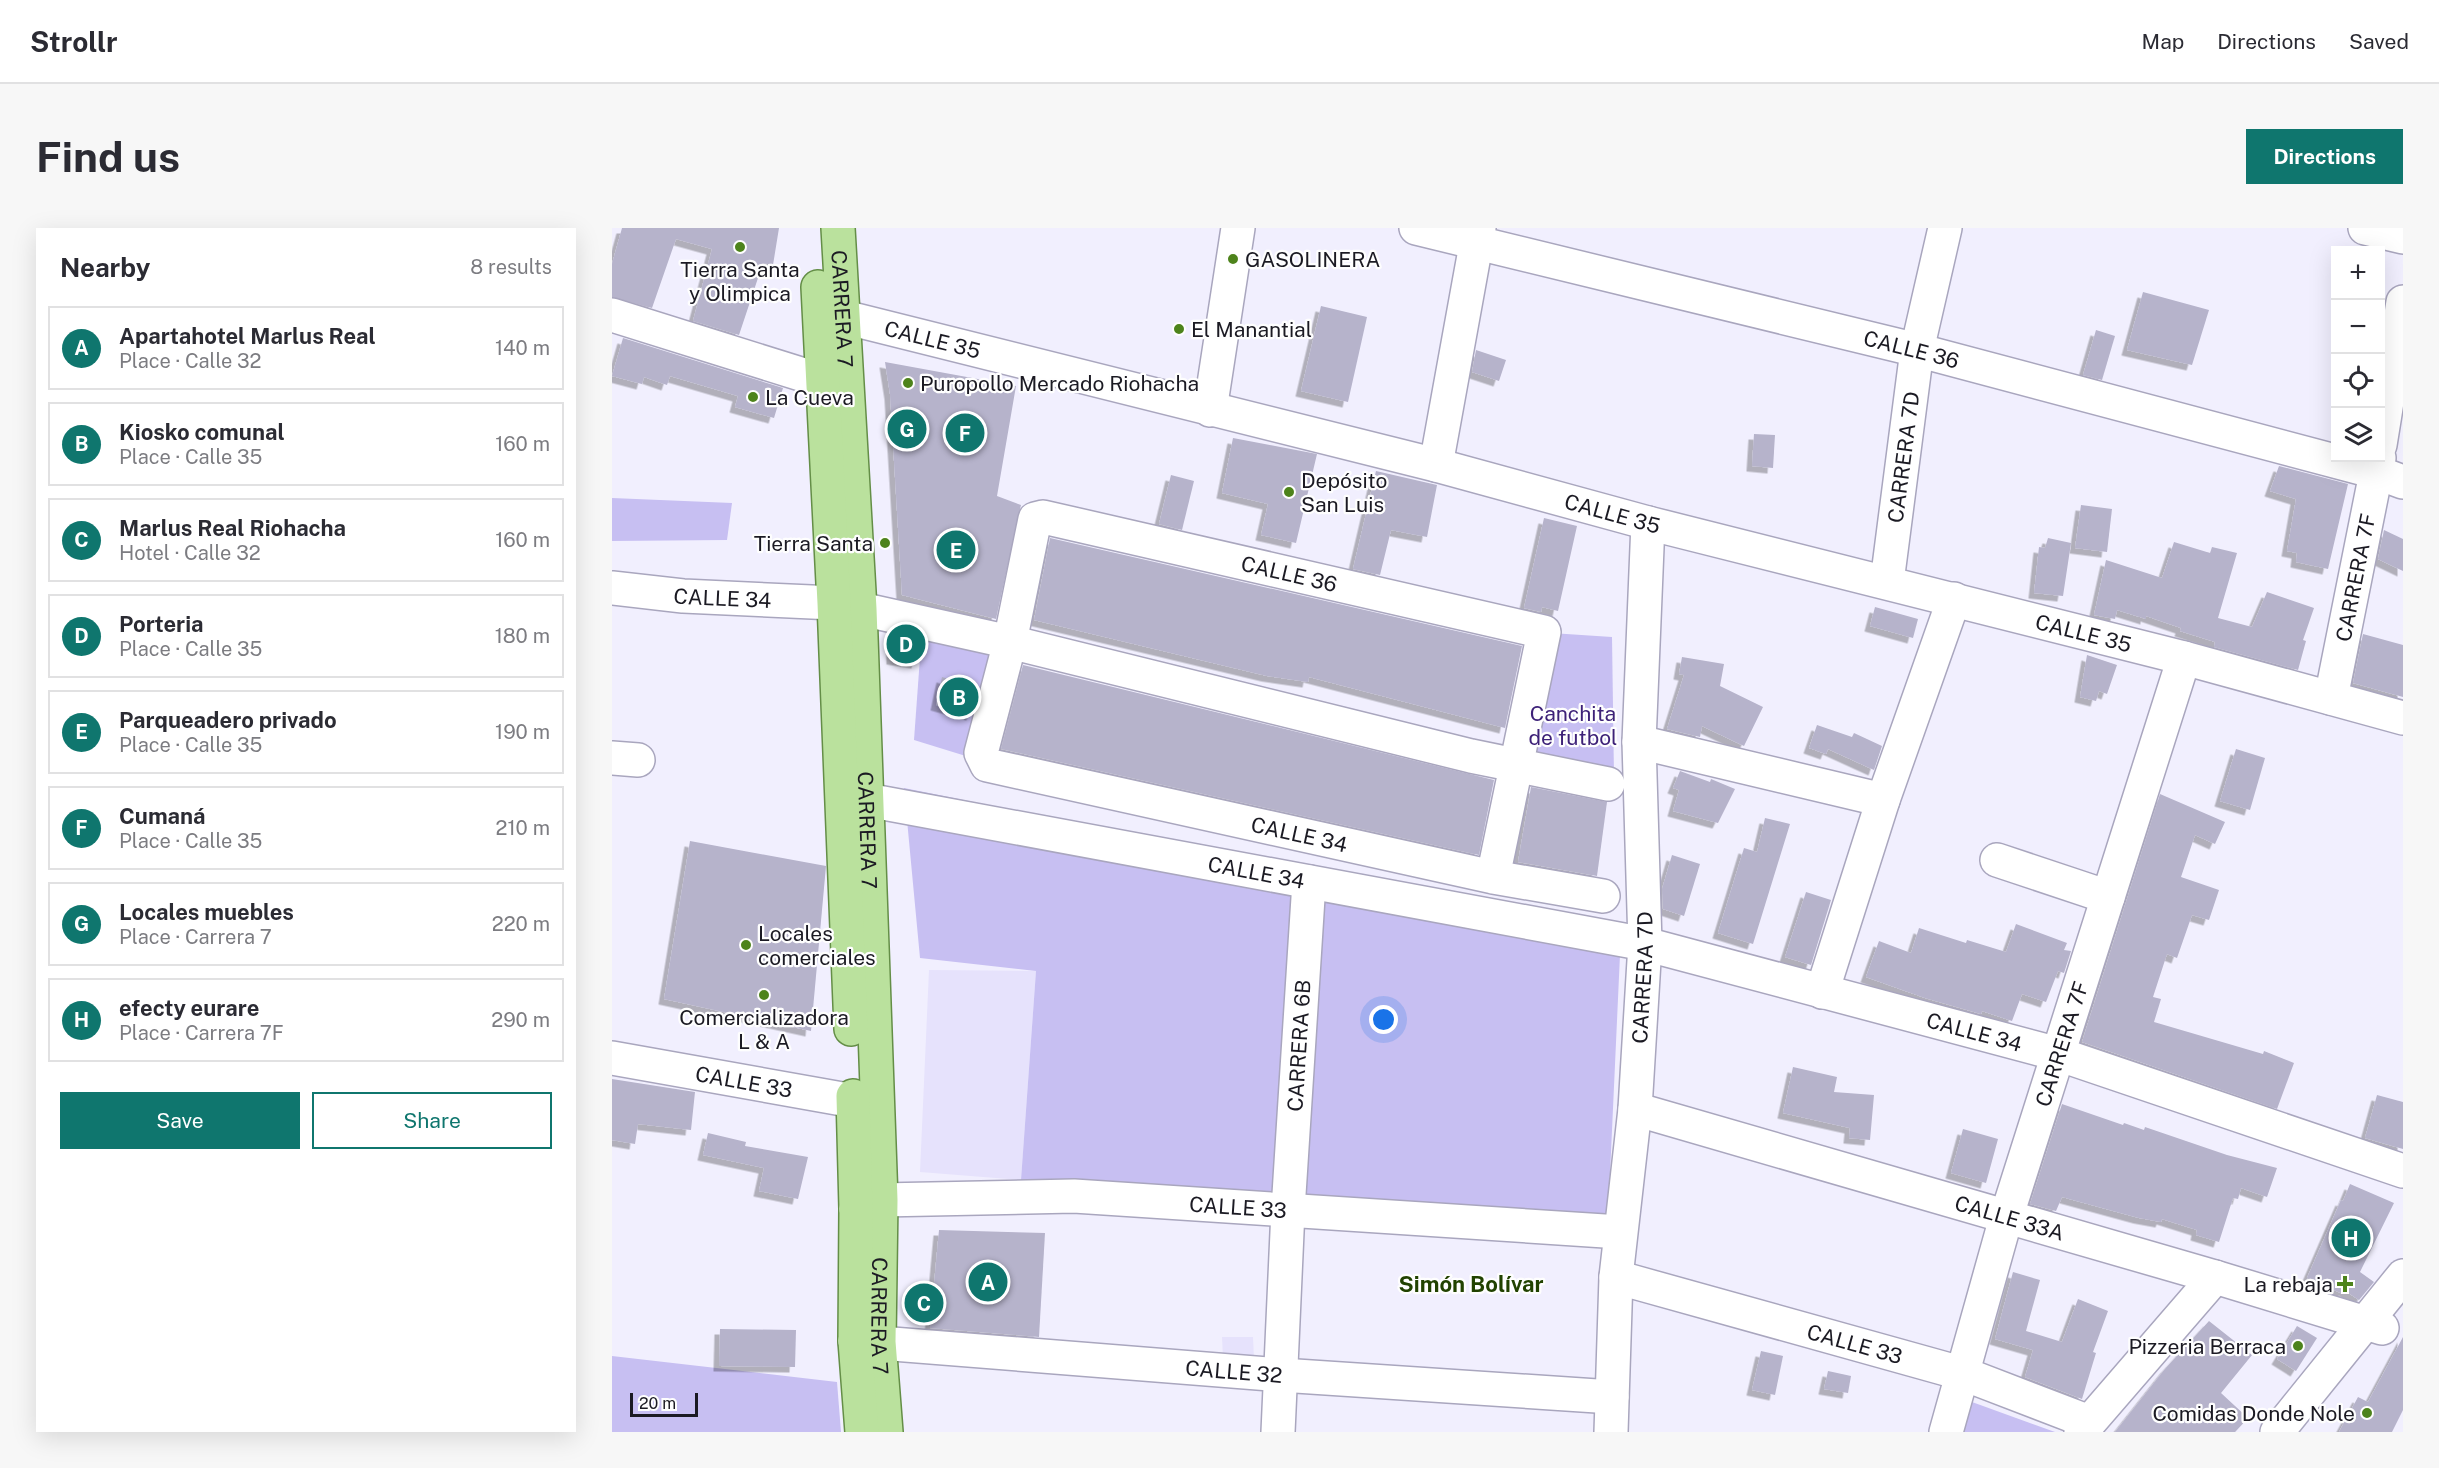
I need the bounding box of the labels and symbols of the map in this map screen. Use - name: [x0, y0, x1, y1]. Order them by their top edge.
- marker: Tierra Santa y Olimpica: [733, 240, 747, 254]
- place label: GASOLINERA: [1245, 247, 1381, 272]
- street label: CARRERA 7: [827, 249, 859, 368]
- marker: GASOLINERA: [1226, 252, 1240, 266]
- place label: Tierra Santa y Olimpica: [680, 257, 800, 306]
- street label: CALLE 35: [882, 315, 983, 363]
- place label: El Manantial: [1191, 317, 1312, 342]
- marker: El Manantial: [1172, 322, 1186, 336]
- street label: CALLE 36: [1861, 325, 1962, 373]
- place label: Puropollo Mercado Riohacha: [920, 371, 1199, 396]
- marker: Puropollo Mercado Riohacha: [901, 376, 915, 390]
- place label: La Cueva: [765, 385, 854, 410]
- marker: La Cueva: [746, 390, 760, 404]
- street label: CARRERA 7D: [1882, 390, 1924, 524]
- pin: G: [888, 406, 926, 452]
- pin: F: [946, 410, 984, 456]
- place label: Depósito San Luis: [1301, 468, 1387, 517]
- marker: Depósito San Luis: [1282, 485, 1296, 499]
- street label: CALLE 35: [1562, 488, 1663, 538]
- street label: CARRERA 7F: [2330, 511, 2380, 644]
- pin: E: [936, 528, 976, 572]
- place label: Tierra Santa: [754, 531, 873, 556]
- marker: Tierra Santa: [878, 536, 892, 550]
- street label: CALLE 36: [1239, 551, 1339, 597]
- street label: CALLE 34: [672, 583, 772, 613]
- street label: CALLE 35: [2033, 609, 2134, 657]
- pin: D: [886, 622, 926, 666]
- pin: B: [940, 674, 978, 720]
- park label: Canchita de futbol: [1529, 701, 1617, 750]
- street label: CARRERA 7: [853, 771, 882, 889]
- street label: CALLE 34: [1249, 811, 1350, 857]
- street label: CALLE 34: [1206, 851, 1307, 893]
- street label: CARRERA 7D: [1626, 911, 1658, 1044]
- place label: Locales comerciales: [758, 921, 876, 970]
- marker: Locales comerciales: [739, 938, 753, 952]
- street label: CARRERA 7F: [2030, 978, 2093, 1110]
- street label: CARRERA 6B: [1282, 979, 1315, 1112]
- marker: Comercializadora L & A: [757, 988, 771, 1002]
- place label: Comercializadora L & A: [679, 1005, 849, 1054]
- your location: [1369, 1005, 1398, 1034]
- street label: CALLE 34: [1924, 1007, 2025, 1056]
- street label: CALLE 33: [694, 1061, 794, 1102]
- street label: CALLE 33A: [1952, 1190, 2067, 1245]
- street label: CALLE 33: [1188, 1191, 1288, 1223]
- pin: H: [2332, 1216, 2370, 1260]
- street label: CARRERA 7: [866, 1257, 894, 1376]
- pin: A: [968, 1260, 1007, 1304]
- district label: Simón Bolívar: [1399, 1271, 1543, 1297]
- place label: La rebaja: [2243, 1272, 2333, 1297]
- marker: La rebaja: [2338, 1277, 2352, 1291]
- pin: C: [904, 1280, 944, 1326]
- street label: CALLE 33: [1804, 1318, 1905, 1369]
- place label: Pizzeria Berraca: [2129, 1334, 2286, 1359]
- marker: Pizzeria Berraca: [2291, 1339, 2305, 1353]
- street label: CALLE 32: [1184, 1355, 1283, 1388]
- scale bar: [630, 1390, 698, 1418]
- place label: Comidas Donde Nole: [2152, 1401, 2355, 1426]
- marker: Comidas Donde Nole: [2360, 1406, 2374, 1420]

